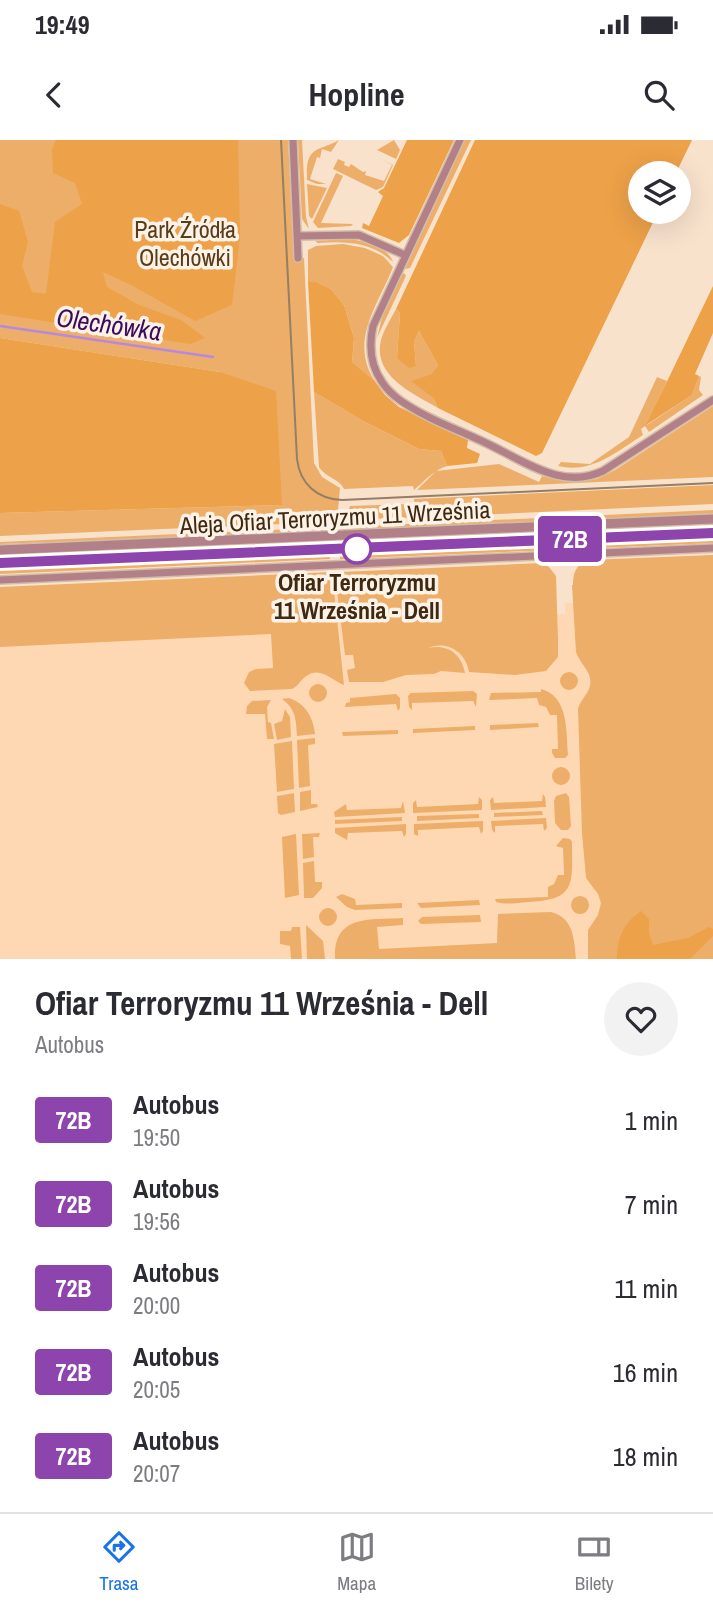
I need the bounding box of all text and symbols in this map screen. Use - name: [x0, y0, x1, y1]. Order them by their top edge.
- text: 19:49: [35, 7, 90, 42]
- text: Hopline: [308, 73, 405, 116]
- icon: back: [35, 76, 73, 114]
- icon: search: [640, 76, 678, 114]
- map controls: [628, 161, 691, 224]
- button: layers: [628, 161, 691, 224]
- park label: Park Źródła Olechówki: [134, 213, 236, 273]
- water label: Olechówka: [54, 299, 164, 349]
- street label: Aleja Ofiar Terroryzmu 11 Września: [178, 493, 491, 541]
- line badge: 72B: [530, 516, 610, 562]
- text: 72B: [552, 523, 588, 555]
- marker: Ofiar Terroryzmu 11 Września - Dell: [342, 534, 372, 564]
- place label: Ofiar Terroryzmu 11 Września - Dell: [274, 566, 440, 626]
- text: Ofiar Terroryzmu 11 Września - Dell: [35, 981, 488, 1025]
- button: heart: [604, 982, 678, 1056]
- text: Autobus: [35, 1029, 104, 1060]
- text: Autobus: [133, 1087, 219, 1122]
- text: 1 min: [625, 1103, 678, 1138]
- text: 72B: [55, 1104, 92, 1136]
- text: 19:50: [133, 1122, 180, 1153]
- text: Autobus: [133, 1171, 219, 1206]
- text: 7 min: [625, 1187, 678, 1222]
- text: 72B: [55, 1188, 92, 1220]
- text: 19:56: [133, 1206, 180, 1237]
- text: Autobus: [133, 1255, 219, 1290]
- text: 11 min: [614, 1271, 678, 1306]
- text: 72B: [55, 1272, 92, 1304]
- text: 20:00: [133, 1290, 180, 1321]
- text: Autobus: [133, 1339, 219, 1374]
- text: 16 min: [613, 1355, 678, 1390]
- text: 72B: [55, 1356, 92, 1388]
- text: 20:05: [133, 1374, 180, 1405]
- text: Autobus: [133, 1423, 219, 1458]
- text: 18 min: [613, 1439, 678, 1474]
- text: 72B: [55, 1440, 92, 1472]
- text: 20:07: [133, 1458, 180, 1489]
- tab: Trasa: [99, 1528, 139, 1596]
- tab: Mapa: [337, 1528, 376, 1596]
- tab: Bilety: [575, 1528, 614, 1596]

